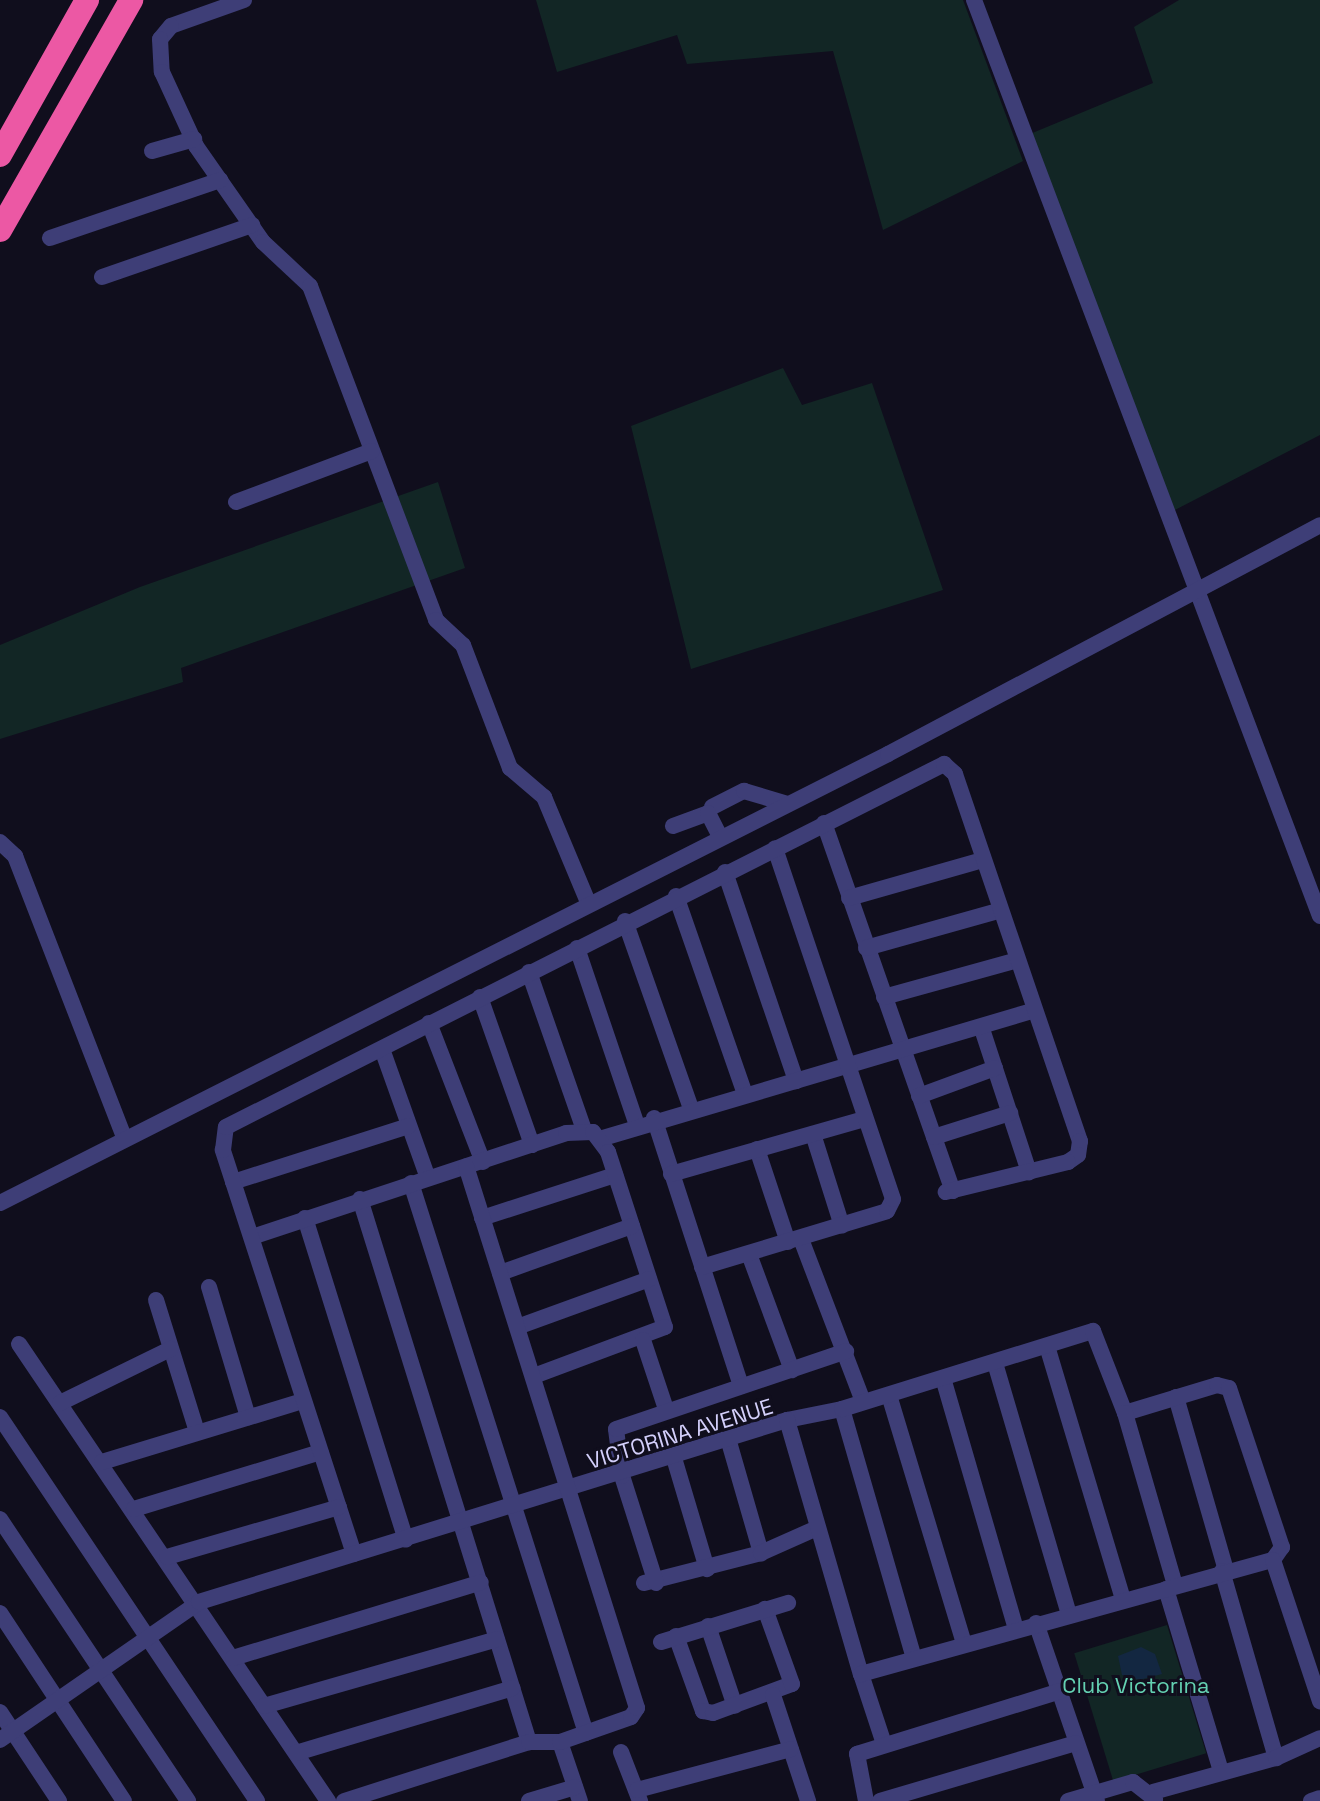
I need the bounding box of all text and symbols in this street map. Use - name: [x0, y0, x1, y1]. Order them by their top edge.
- street label: VICTORINA AVENUE: [584, 1393, 776, 1475]
- park label: Club Victorina: [1062, 1673, 1210, 1699]

